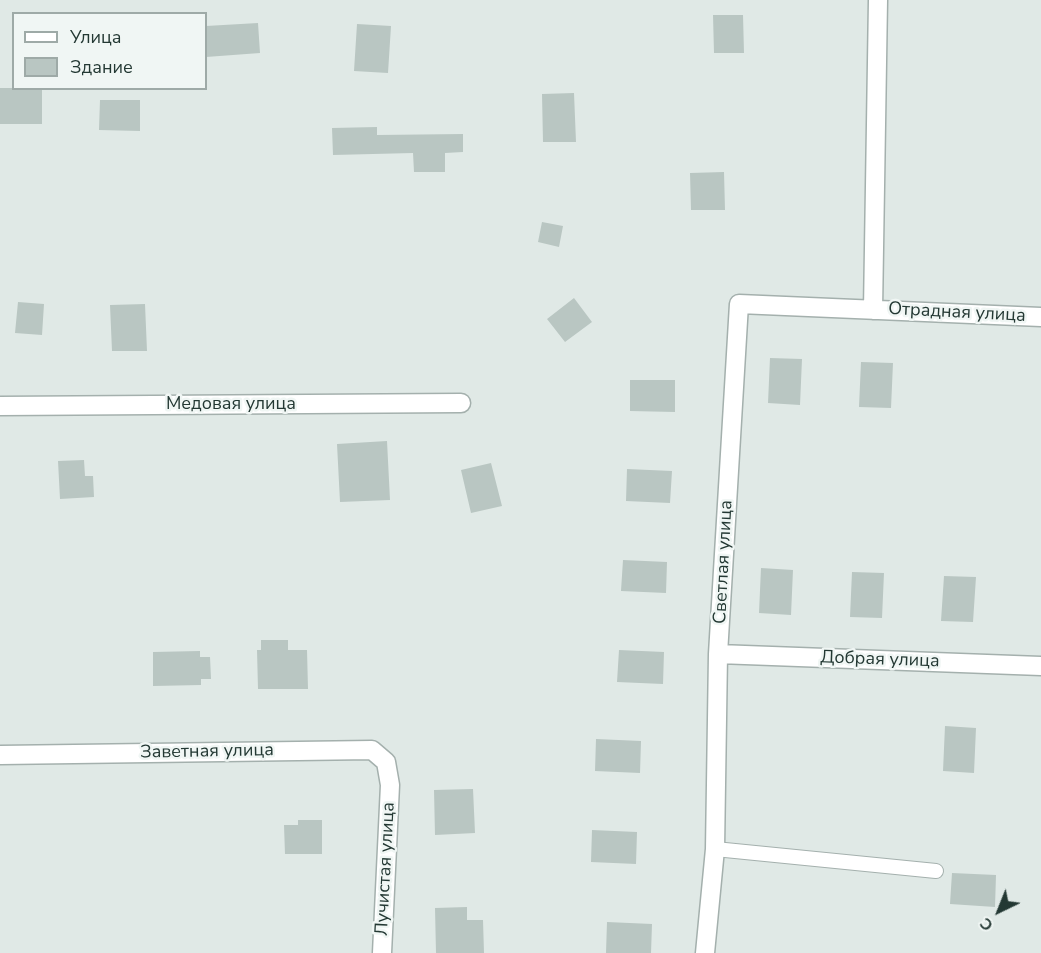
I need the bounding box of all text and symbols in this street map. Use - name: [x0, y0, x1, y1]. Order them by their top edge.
- legend: [12, 12, 207, 90]
- text: Улица: [70, 25, 121, 49]
- text: Здание: [70, 55, 133, 79]
- street label: Отрадная улица: [888, 299, 1026, 327]
- street label: Медовая улица: [166, 394, 296, 416]
- street label: Светлая улица: [710, 499, 738, 625]
- street label: Добрая улица: [820, 647, 940, 673]
- street label: Заветная улица: [140, 740, 274, 764]
- street label: Лучистая улица: [372, 802, 400, 936]
- north arrow: [969, 881, 1029, 941]
- text: С: [975, 912, 998, 936]

